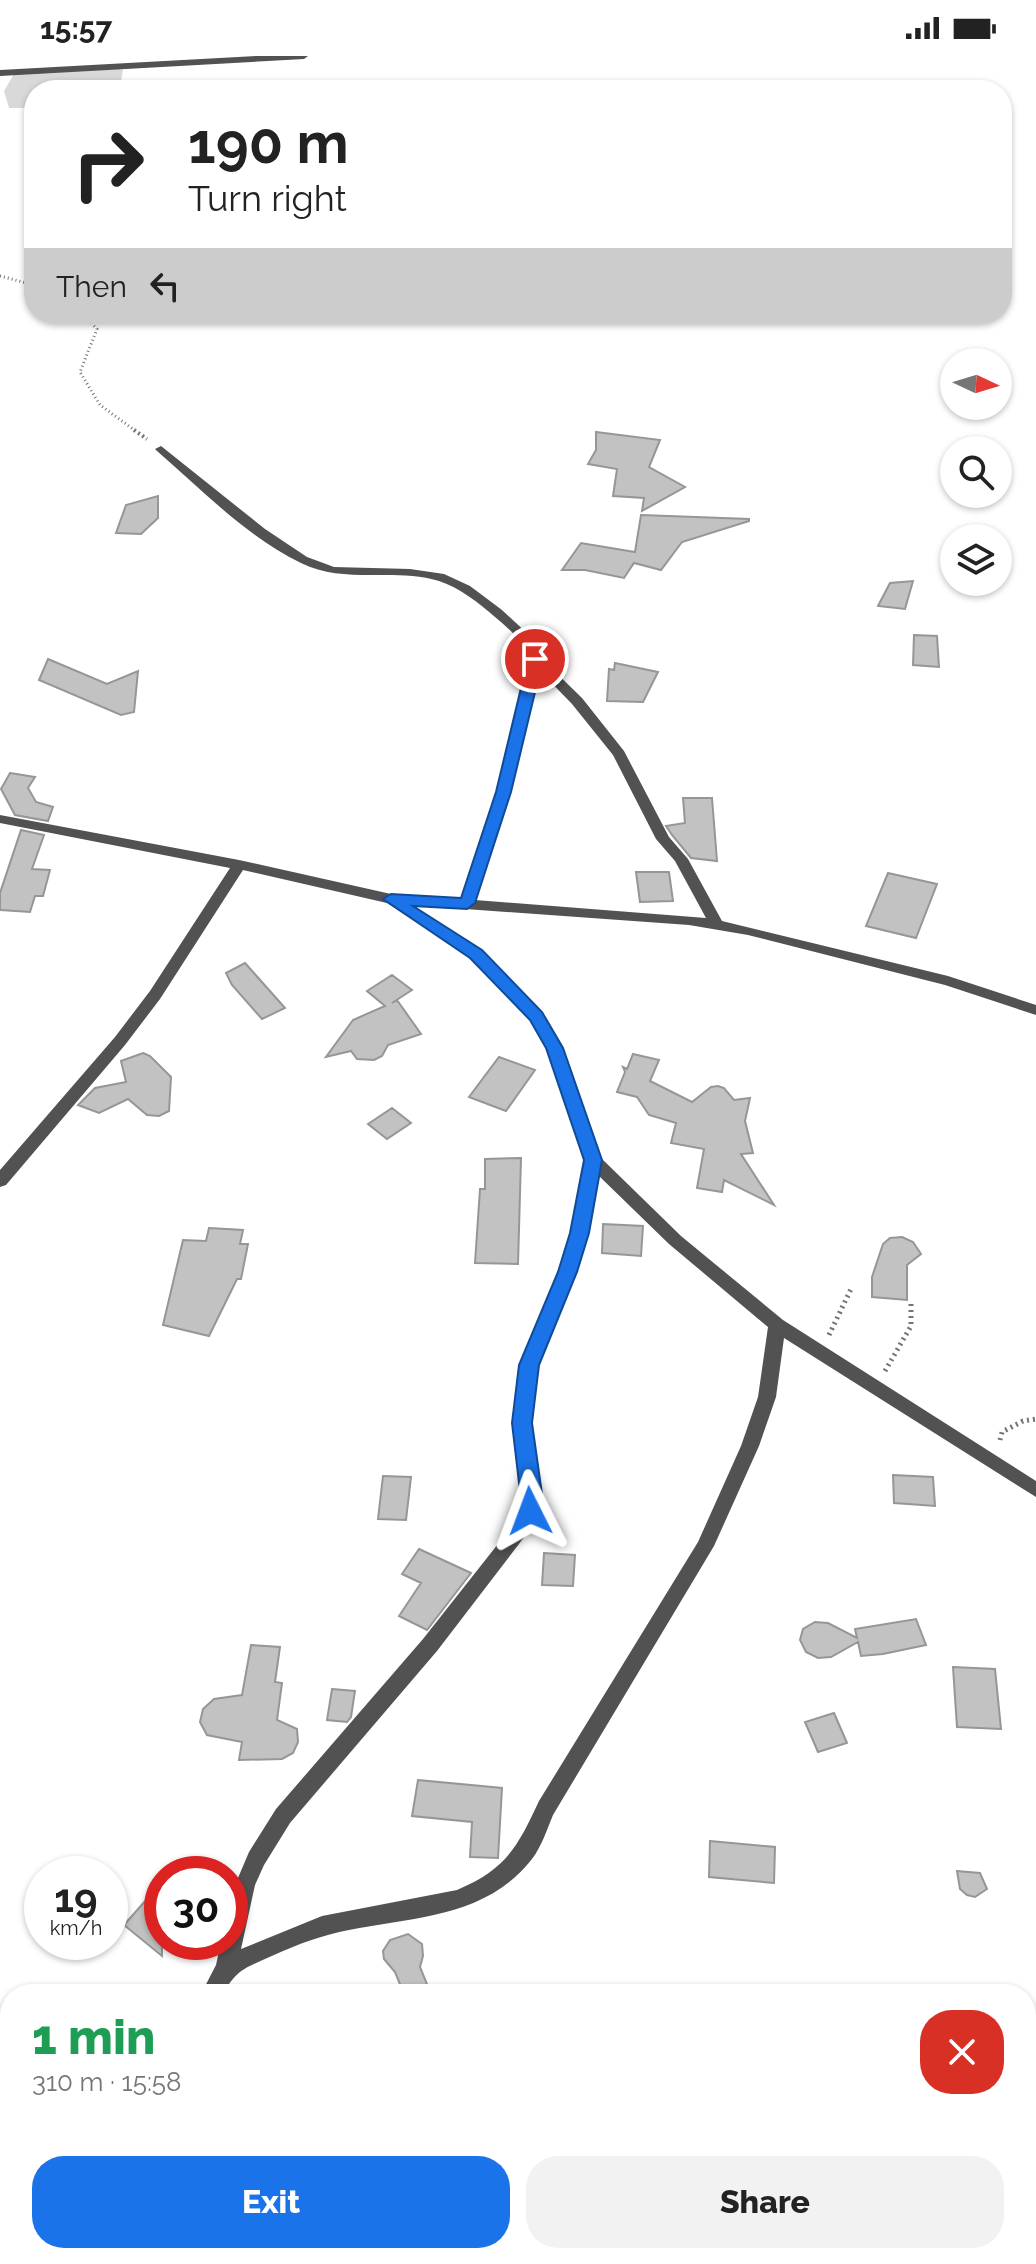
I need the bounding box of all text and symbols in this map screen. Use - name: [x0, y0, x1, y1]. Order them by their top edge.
- text: 15:57: [40, 11, 112, 46]
- text: 190 m: [188, 110, 349, 176]
- icon: right: [56, 112, 160, 216]
- text: Turn right: [188, 177, 347, 219]
- icon: left: [143, 264, 187, 308]
- text: Then: [56, 269, 127, 304]
- north arrow: [940, 348, 1012, 420]
- map controls: [940, 348, 1012, 596]
- button: search: [940, 436, 1012, 508]
- button: layers: [940, 524, 1012, 596]
- pin: [501, 625, 569, 693]
- icon: arrive: [513, 637, 557, 681]
- position arrow: [488, 1469, 572, 1553]
- speed limit sign: 30: [144, 1856, 248, 1960]
- text: 19: [54, 1874, 98, 1921]
- text: km/h: [50, 1916, 102, 1940]
- text: 1 min: [32, 2009, 155, 2065]
- button: close: [920, 2010, 1004, 2094]
- text: 310 m · 15:58: [32, 2067, 181, 2097]
- button: Exit: [32, 2156, 510, 2248]
- button: Share: [526, 2156, 1004, 2248]

